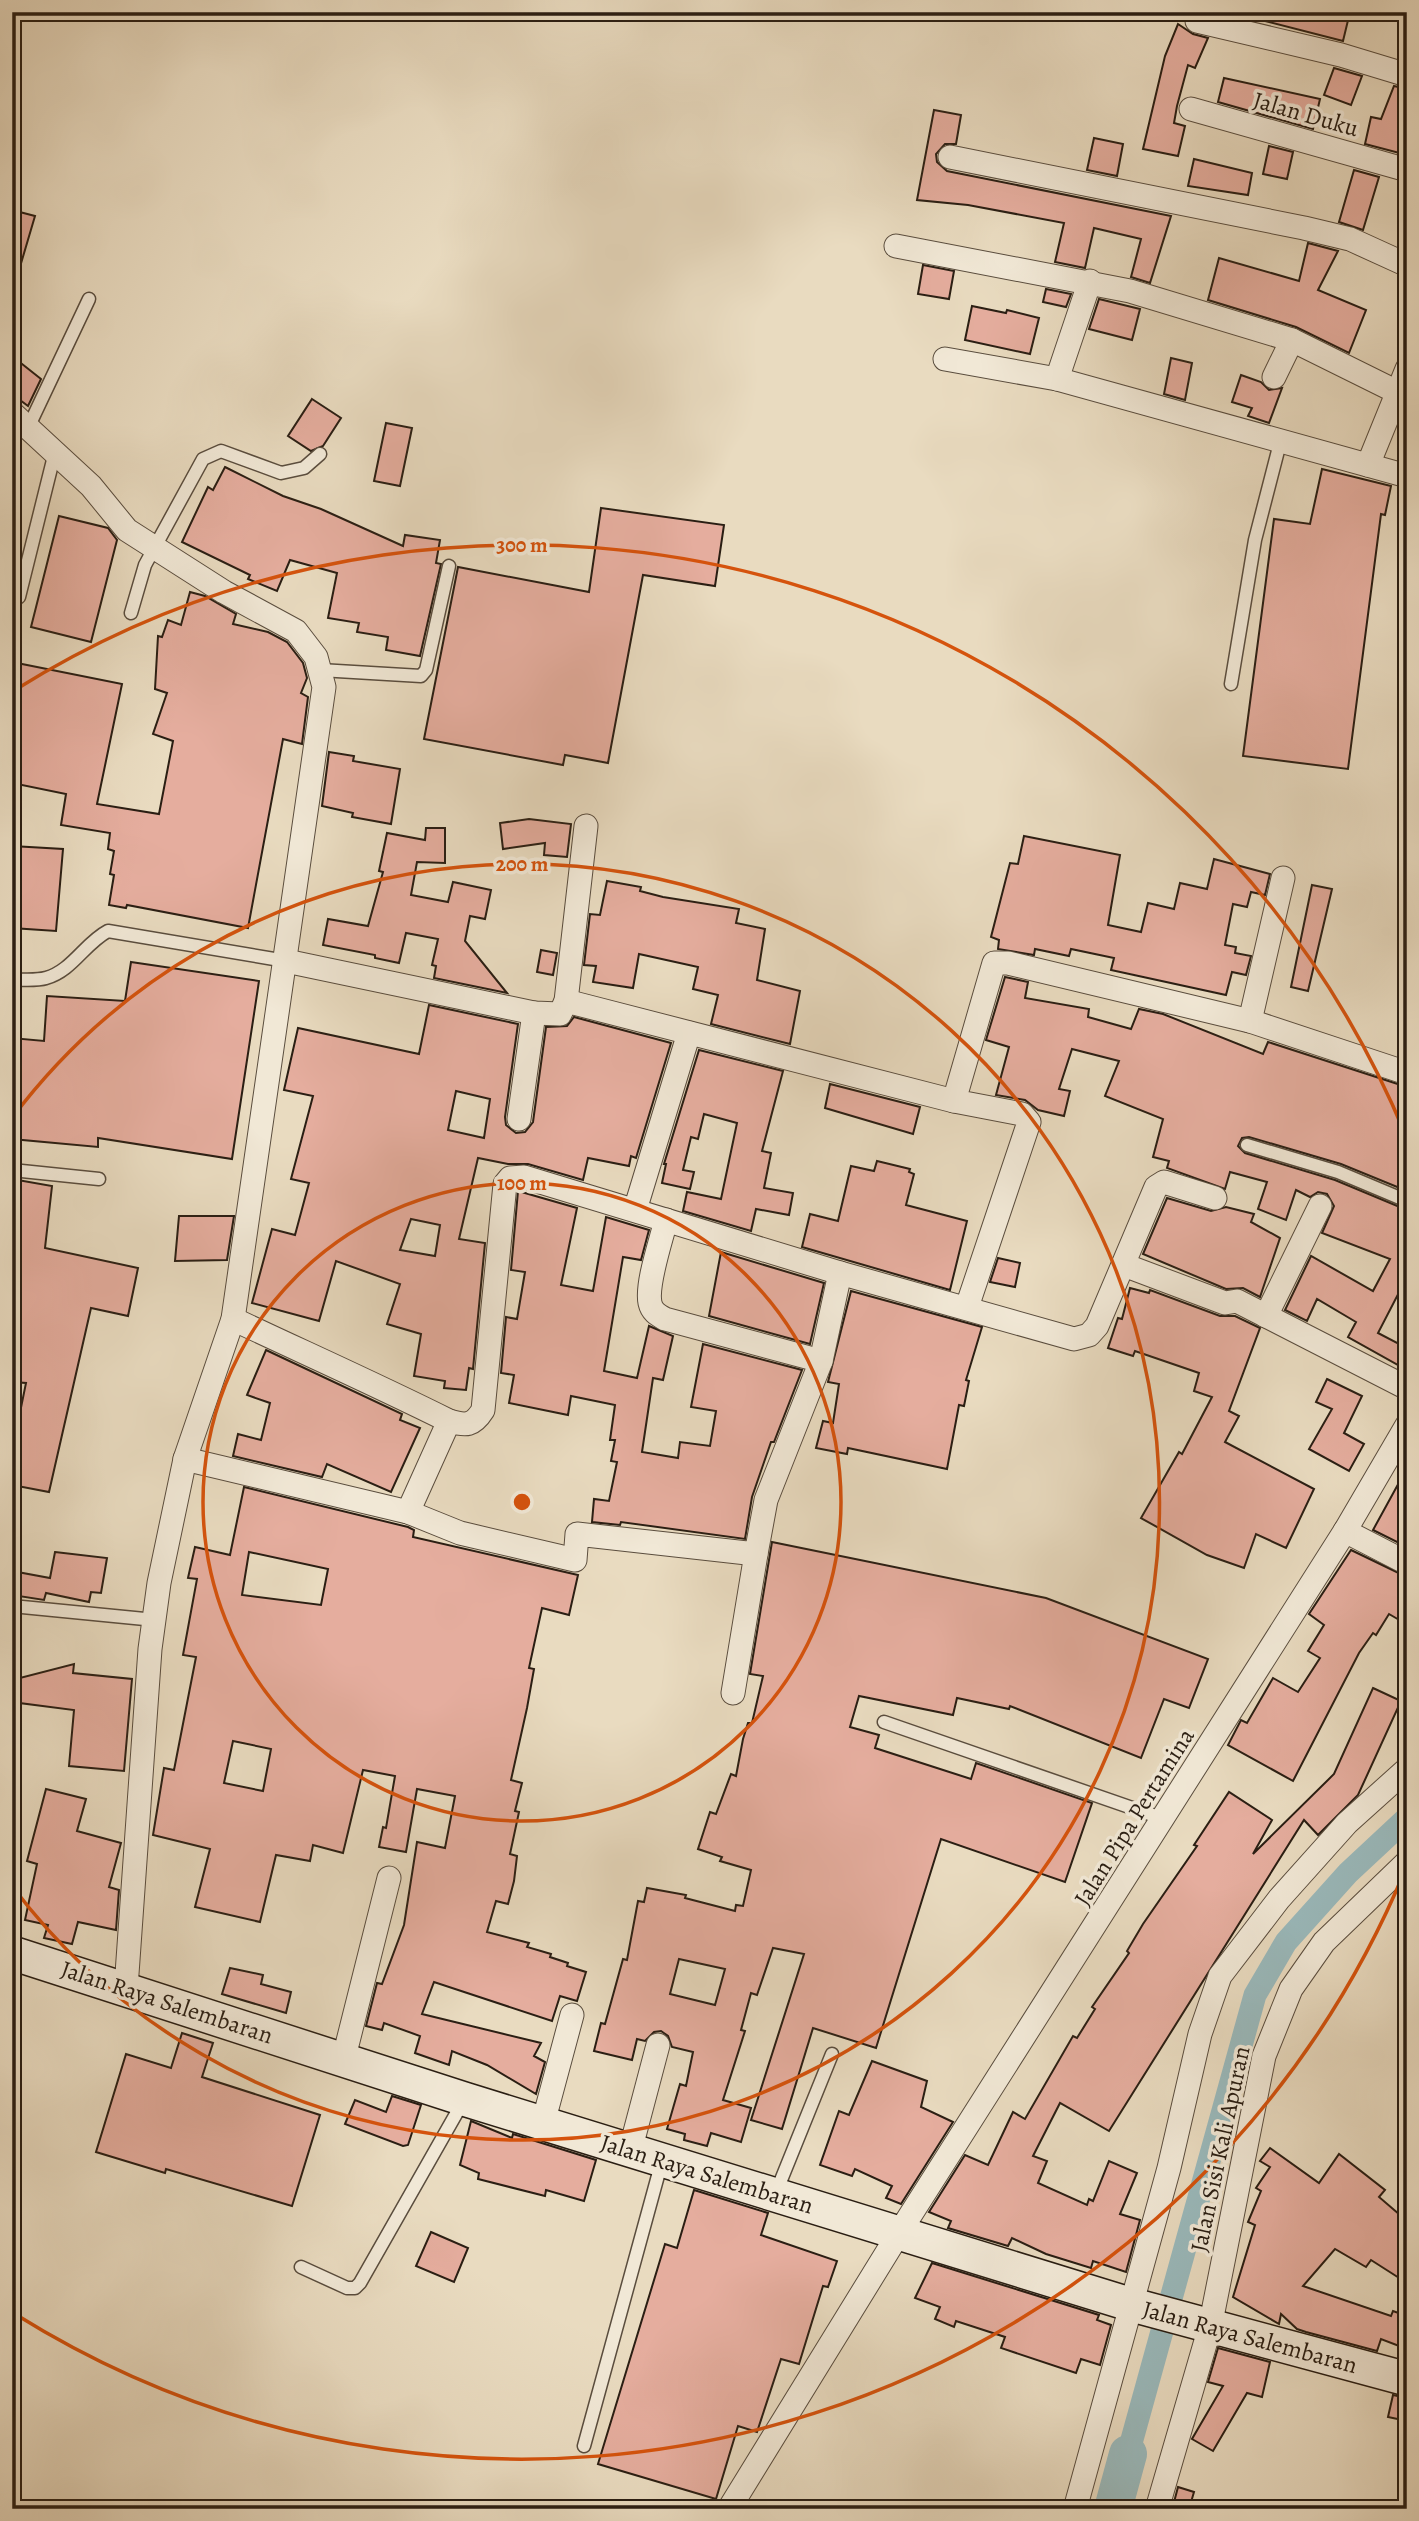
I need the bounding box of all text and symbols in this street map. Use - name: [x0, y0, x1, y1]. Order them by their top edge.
- street label: Jalan Duku: [1250, 84, 1362, 144]
- text: 300 m: [496, 531, 548, 559]
- text: 200 m: [496, 850, 549, 878]
- text: 100 m: [497, 1169, 547, 1197]
- centre of rings: [510, 1490, 534, 1514]
- street label: Jalan Pipa Pertamina: [1066, 1721, 1202, 1912]
- street label: Jalan Raya Salembaran: [57, 1953, 277, 2051]
- street label: Jalan Sisi Kali Apuran: [1183, 2043, 1257, 2255]
- street label: Jalan Raya Salembaran: [597, 2126, 817, 2222]
- street label: Jalan Raya Salembaran: [1139, 2293, 1361, 2381]

